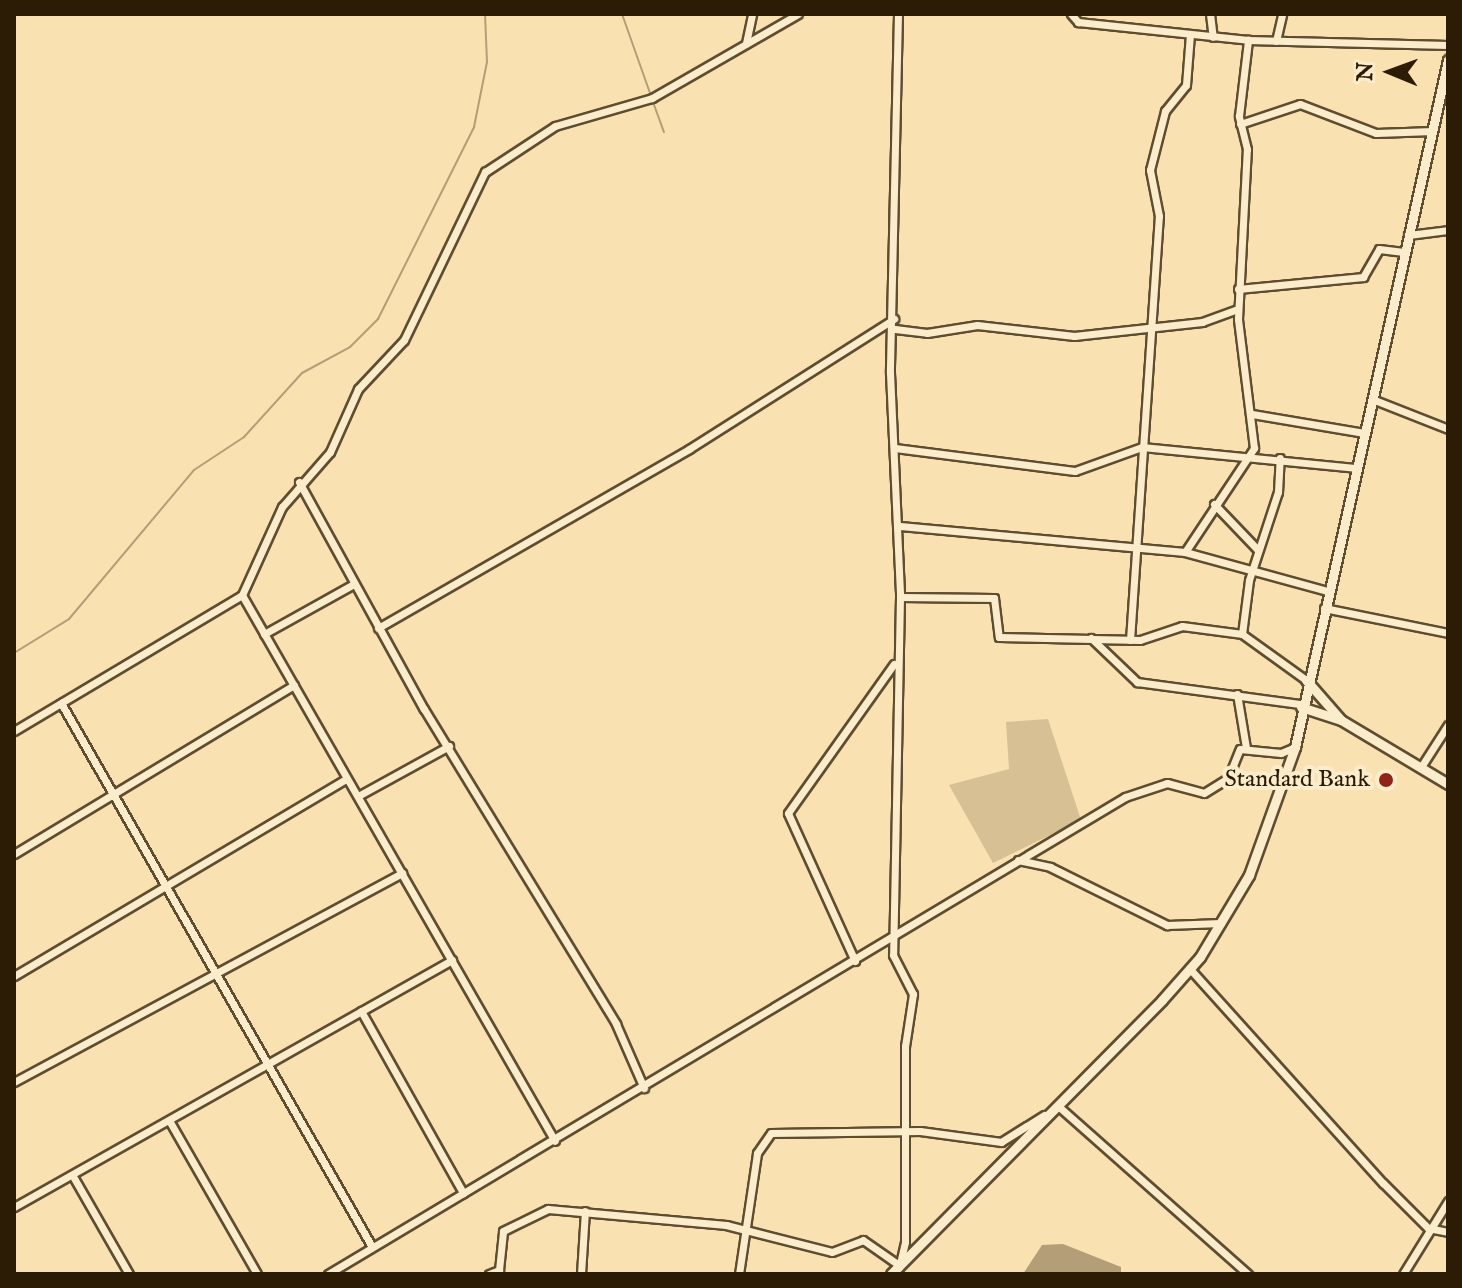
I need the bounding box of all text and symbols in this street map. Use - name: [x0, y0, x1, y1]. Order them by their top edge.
- north arrow: [1350, 32, 1430, 112]
- text: N: [1352, 62, 1380, 81]
- place label: Standard Bank: [1224, 766, 1370, 794]
- marker: Standard Bank: [1377, 771, 1395, 789]

